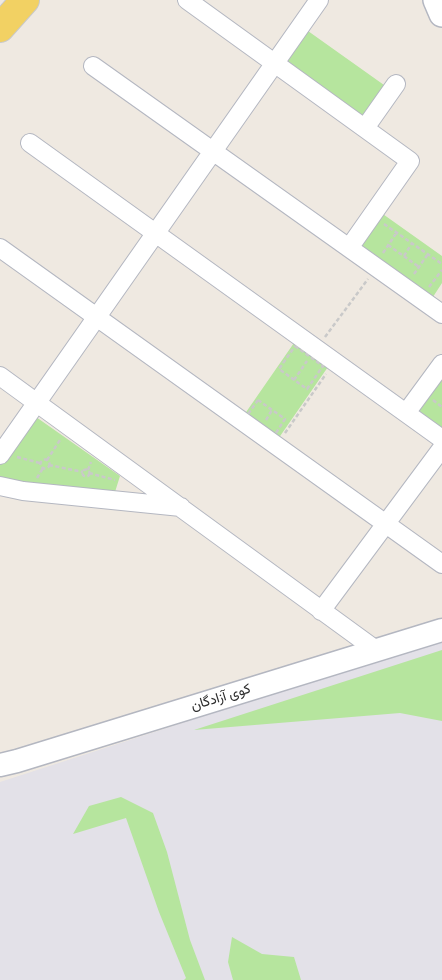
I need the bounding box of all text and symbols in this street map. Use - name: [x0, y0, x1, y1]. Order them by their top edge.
- street label: کوی آزادگان: [189, 681, 253, 715]

